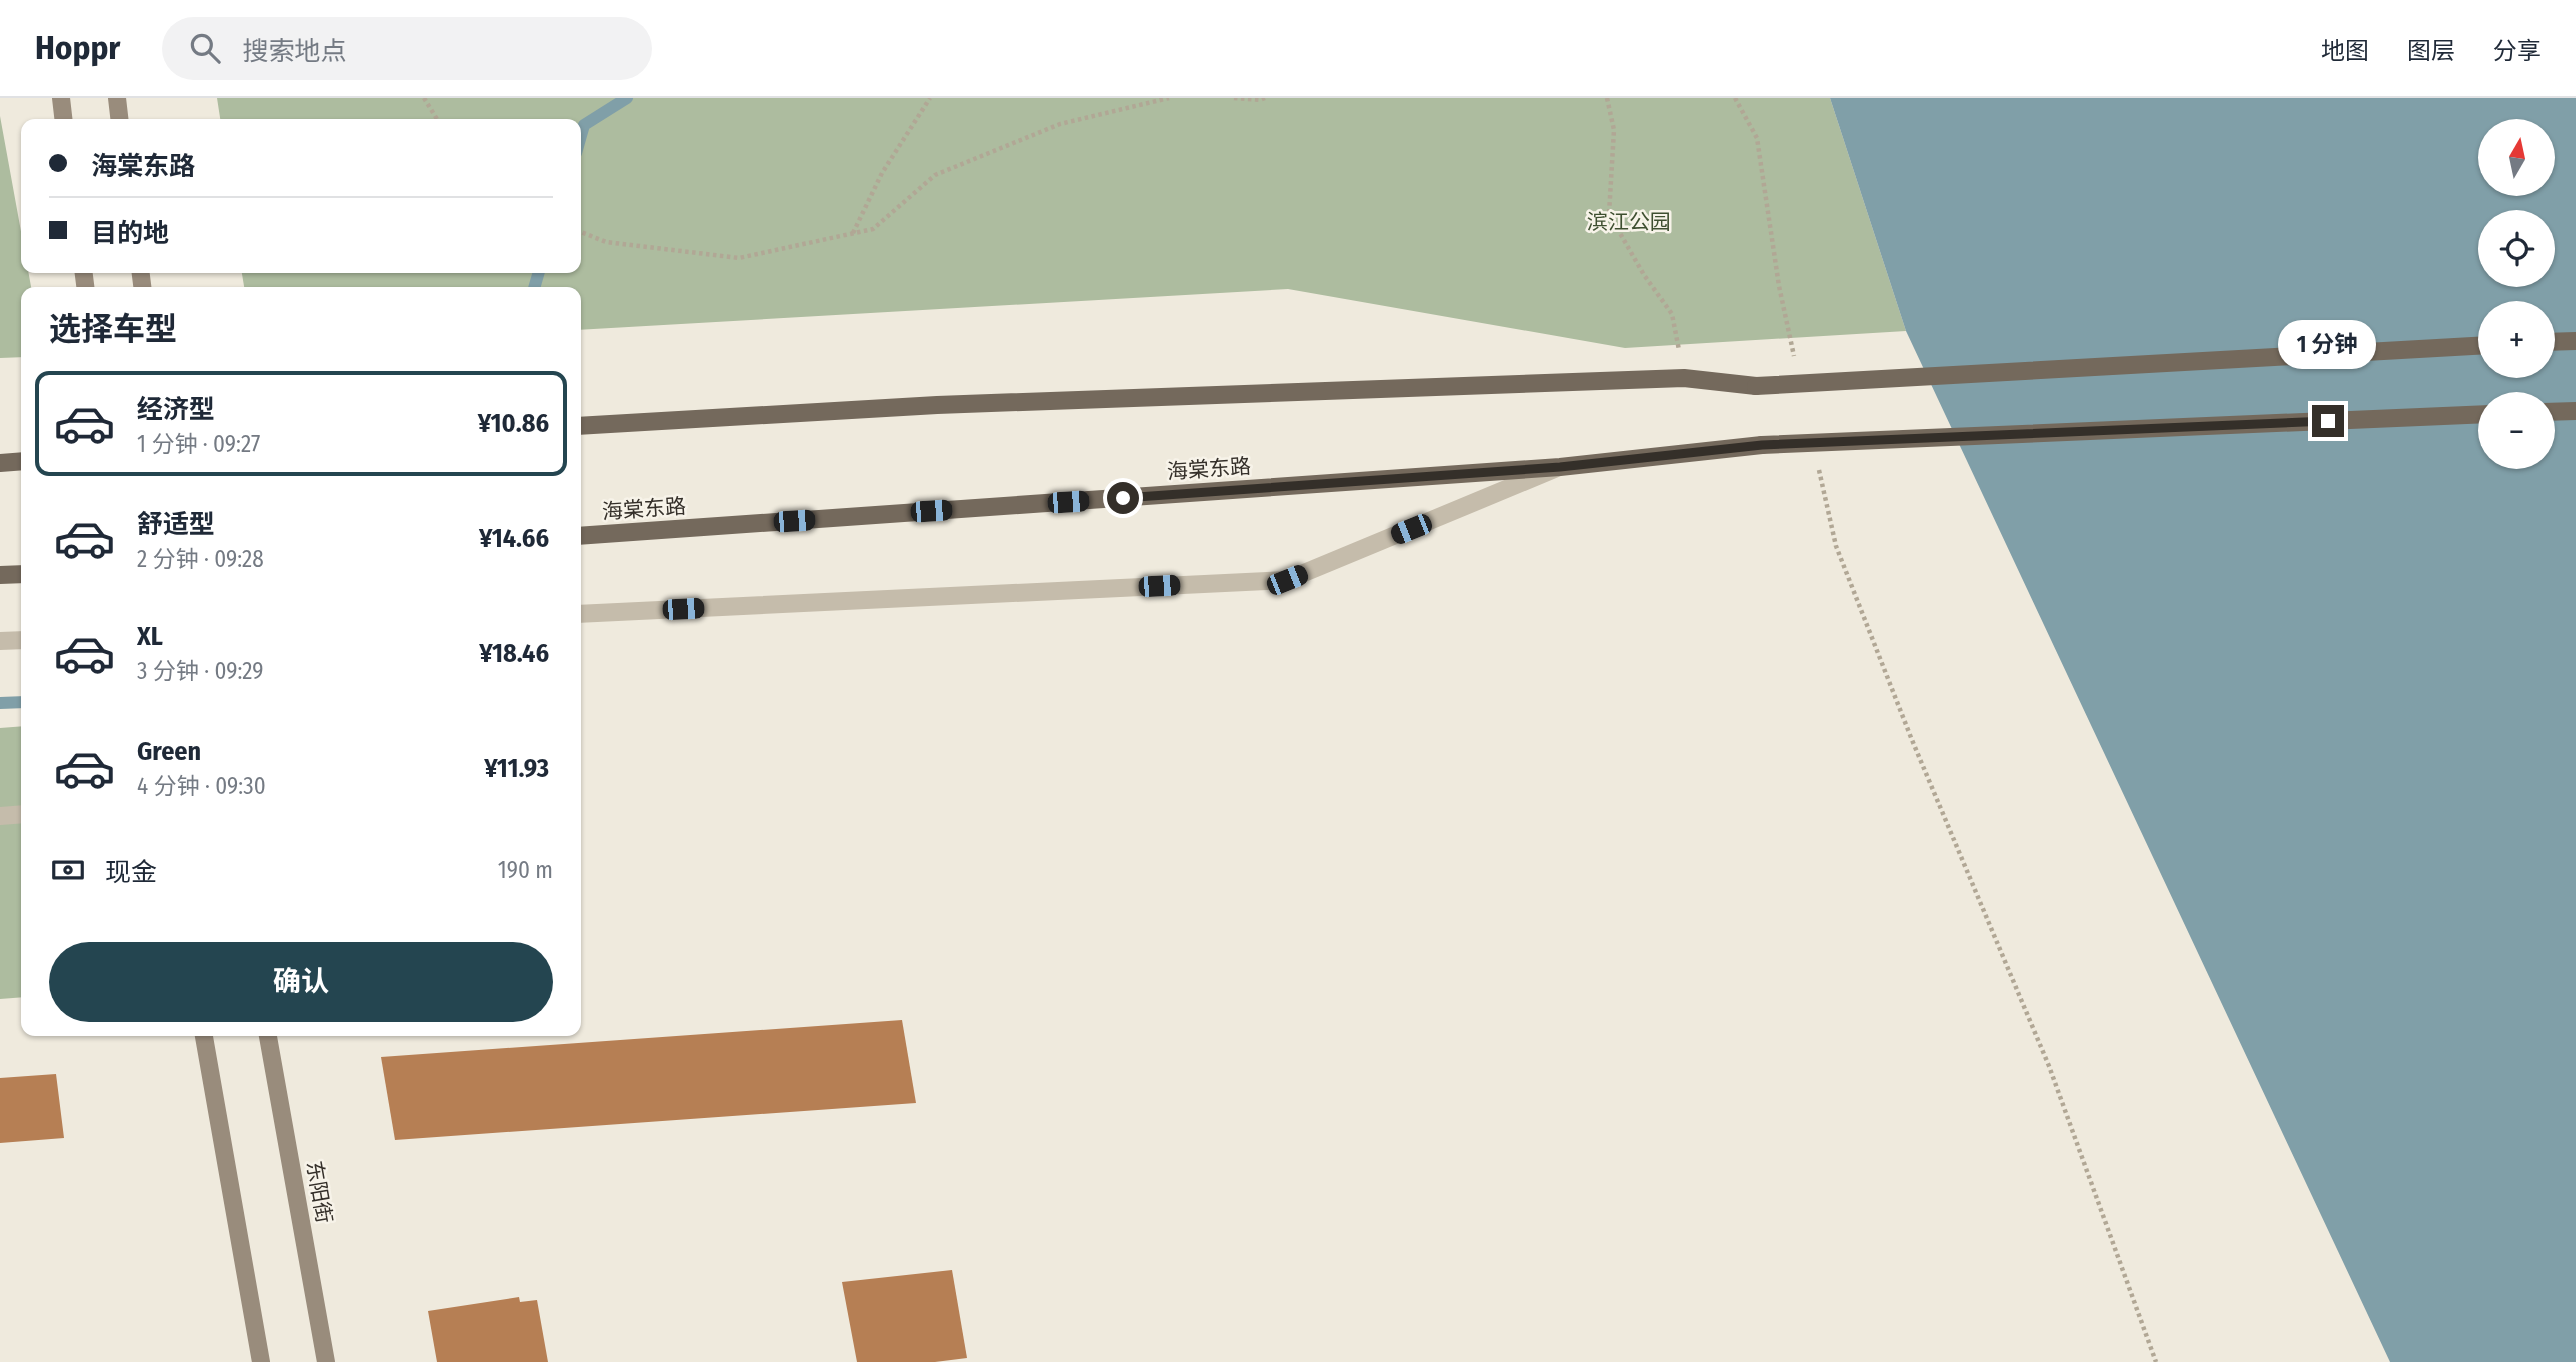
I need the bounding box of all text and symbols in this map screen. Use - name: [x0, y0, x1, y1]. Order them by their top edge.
- search box: [162, 17, 652, 80]
- text: Hoppr: [35, 28, 120, 68]
- icon: search: [186, 29, 224, 67]
- text: 搜索地点: [242, 36, 346, 67]
- text: 地图: [2321, 37, 2369, 65]
- text: 图层: [2407, 37, 2455, 65]
- text: 分享: [2493, 37, 2541, 65]
- north arrow: [2478, 119, 2555, 196]
- map controls: [2478, 119, 2555, 469]
- text: 海棠东路: [91, 151, 195, 182]
- park label: 滨江公园: [1587, 209, 1671, 235]
- button: locate: [2478, 210, 2555, 287]
- text: 目的地: [91, 218, 169, 249]
- button: +: [2478, 301, 2555, 378]
- text: 选择车型: [49, 310, 177, 348]
- callout: 1 分钟: [2279, 320, 2377, 368]
- text: 1 分钟: [2297, 330, 2357, 358]
- icon: car: [53, 392, 116, 455]
- button: −: [2478, 392, 2555, 469]
- text: 经济型: [137, 394, 215, 425]
- route end: [2312, 405, 2344, 437]
- text: ¥10.86: [478, 408, 549, 439]
- text: 1 分钟 · 09:27: [137, 430, 260, 458]
- street label: 海棠东路: [1166, 453, 1252, 485]
- route start: [1107, 482, 1139, 514]
- car: [1047, 490, 1090, 514]
- street label: 海棠东路: [601, 493, 687, 525]
- car: [910, 499, 953, 523]
- icon: car: [53, 507, 116, 570]
- text: 舒适型: [137, 509, 215, 540]
- car: [773, 509, 816, 533]
- car: [1388, 511, 1435, 547]
- text: ¥14.66: [479, 523, 549, 554]
- text: 2 分钟 · 09:28: [137, 545, 264, 573]
- car: [1264, 562, 1311, 598]
- car: [1138, 574, 1181, 598]
- car: [662, 597, 705, 621]
- text: XL: [137, 621, 163, 652]
- icon: car: [53, 622, 116, 685]
- text: ¥18.46: [479, 638, 549, 669]
- text: 3 分钟 · 09:29: [137, 657, 263, 685]
- text: Green: [137, 736, 201, 767]
- icon: car: [53, 737, 116, 800]
- text: ¥11.93: [484, 753, 549, 784]
- text: 4 分钟 · 09:30: [137, 772, 266, 800]
- icon: cash: [49, 851, 87, 889]
- text: 190 m: [498, 856, 553, 884]
- text: 现金: [105, 857, 157, 888]
- button: 确认: [49, 942, 553, 1022]
- street label: 东阳街: [301, 1159, 337, 1225]

